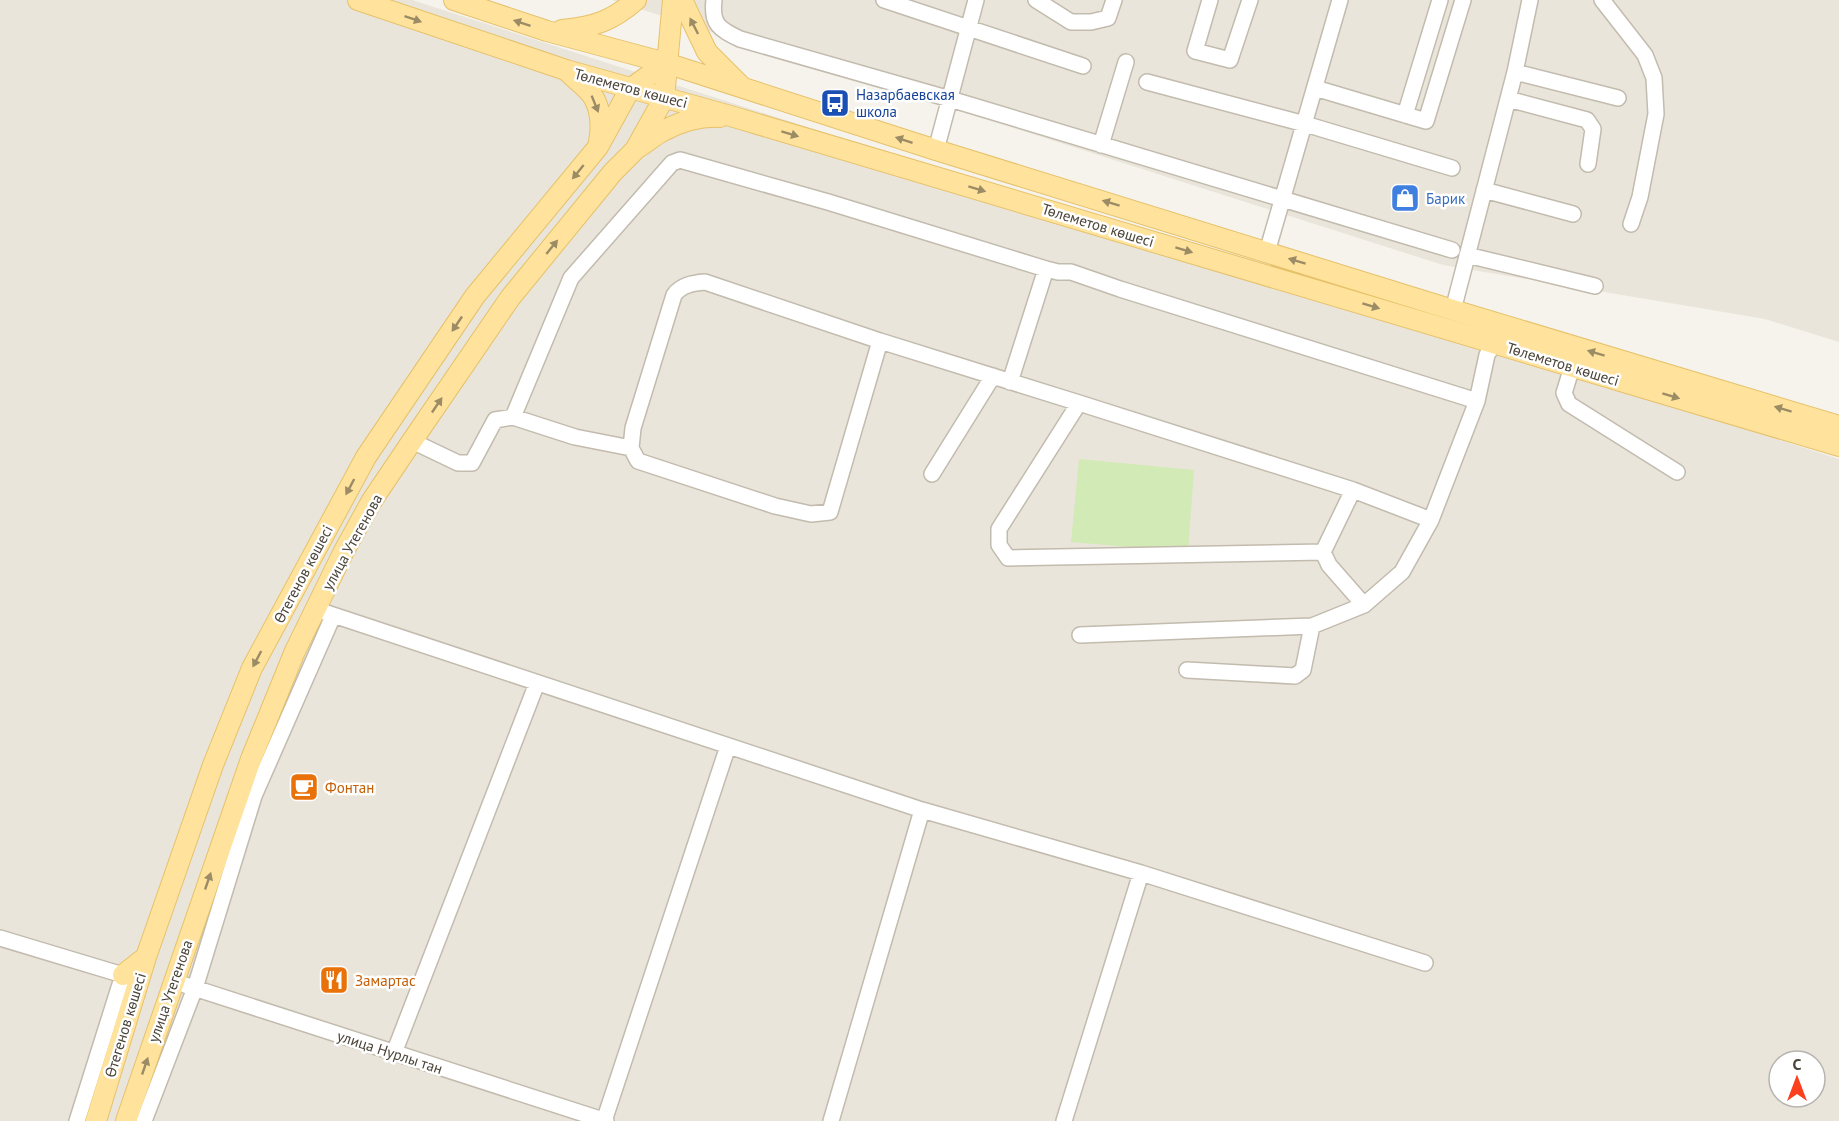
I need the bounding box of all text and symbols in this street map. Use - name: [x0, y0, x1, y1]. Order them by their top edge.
- one-way arrow: [404, 15, 422, 25]
- one-way arrow: [513, 17, 531, 27]
- one-way arrow: [689, 17, 699, 34]
- street label: Төлеметов көшесі: [572, 64, 690, 112]
- place label: Назарбаевская школа: [856, 85, 955, 121]
- bus stop icon: Назарбаевская школа: [819, 87, 851, 119]
- one-way arrow: [590, 95, 600, 113]
- one-way arrow: [781, 129, 799, 139]
- one-way arrow: [895, 135, 913, 144]
- one-way arrow: [572, 164, 584, 179]
- shop icon: Барик: [1389, 182, 1421, 214]
- one-way arrow: [968, 185, 986, 194]
- place label: Барик: [1426, 189, 1466, 208]
- one-way arrow: [1102, 198, 1120, 207]
- street label: Төлеметов көшесі: [1040, 199, 1156, 251]
- one-way arrow: [545, 239, 558, 255]
- one-way arrow: [1175, 246, 1193, 255]
- one-way arrow: [1288, 256, 1306, 265]
- one-way arrow: [1362, 302, 1380, 311]
- one-way arrow: [451, 316, 462, 332]
- street label: Төлеметов көшесі: [1505, 338, 1621, 390]
- one-way arrow: [1587, 348, 1605, 357]
- one-way arrow: [1662, 392, 1680, 401]
- one-way arrow: [431, 397, 442, 413]
- one-way arrow: [1774, 404, 1792, 413]
- one-way arrow: [345, 479, 355, 496]
- street label: улица Утегенова: [318, 491, 386, 593]
- street label: Өтегенов көшесі: [269, 522, 337, 626]
- one-way arrow: [252, 650, 262, 667]
- cafe icon: Фонтан: [288, 771, 320, 803]
- place label: Фонтан: [325, 778, 374, 797]
- one-way arrow: [204, 872, 214, 890]
- street label: улица Утегенова: [144, 937, 196, 1045]
- restaurant icon: Замартас: [318, 964, 350, 996]
- street label: Өтегенов көшесі: [100, 970, 150, 1080]
- place label: Замартас: [355, 971, 416, 990]
- street label: улица Нурлы тан: [335, 1026, 445, 1078]
- north arrow: [1767, 1049, 1827, 1109]
- text: С: [1793, 1054, 1802, 1074]
- one-way arrow: [140, 1057, 150, 1075]

